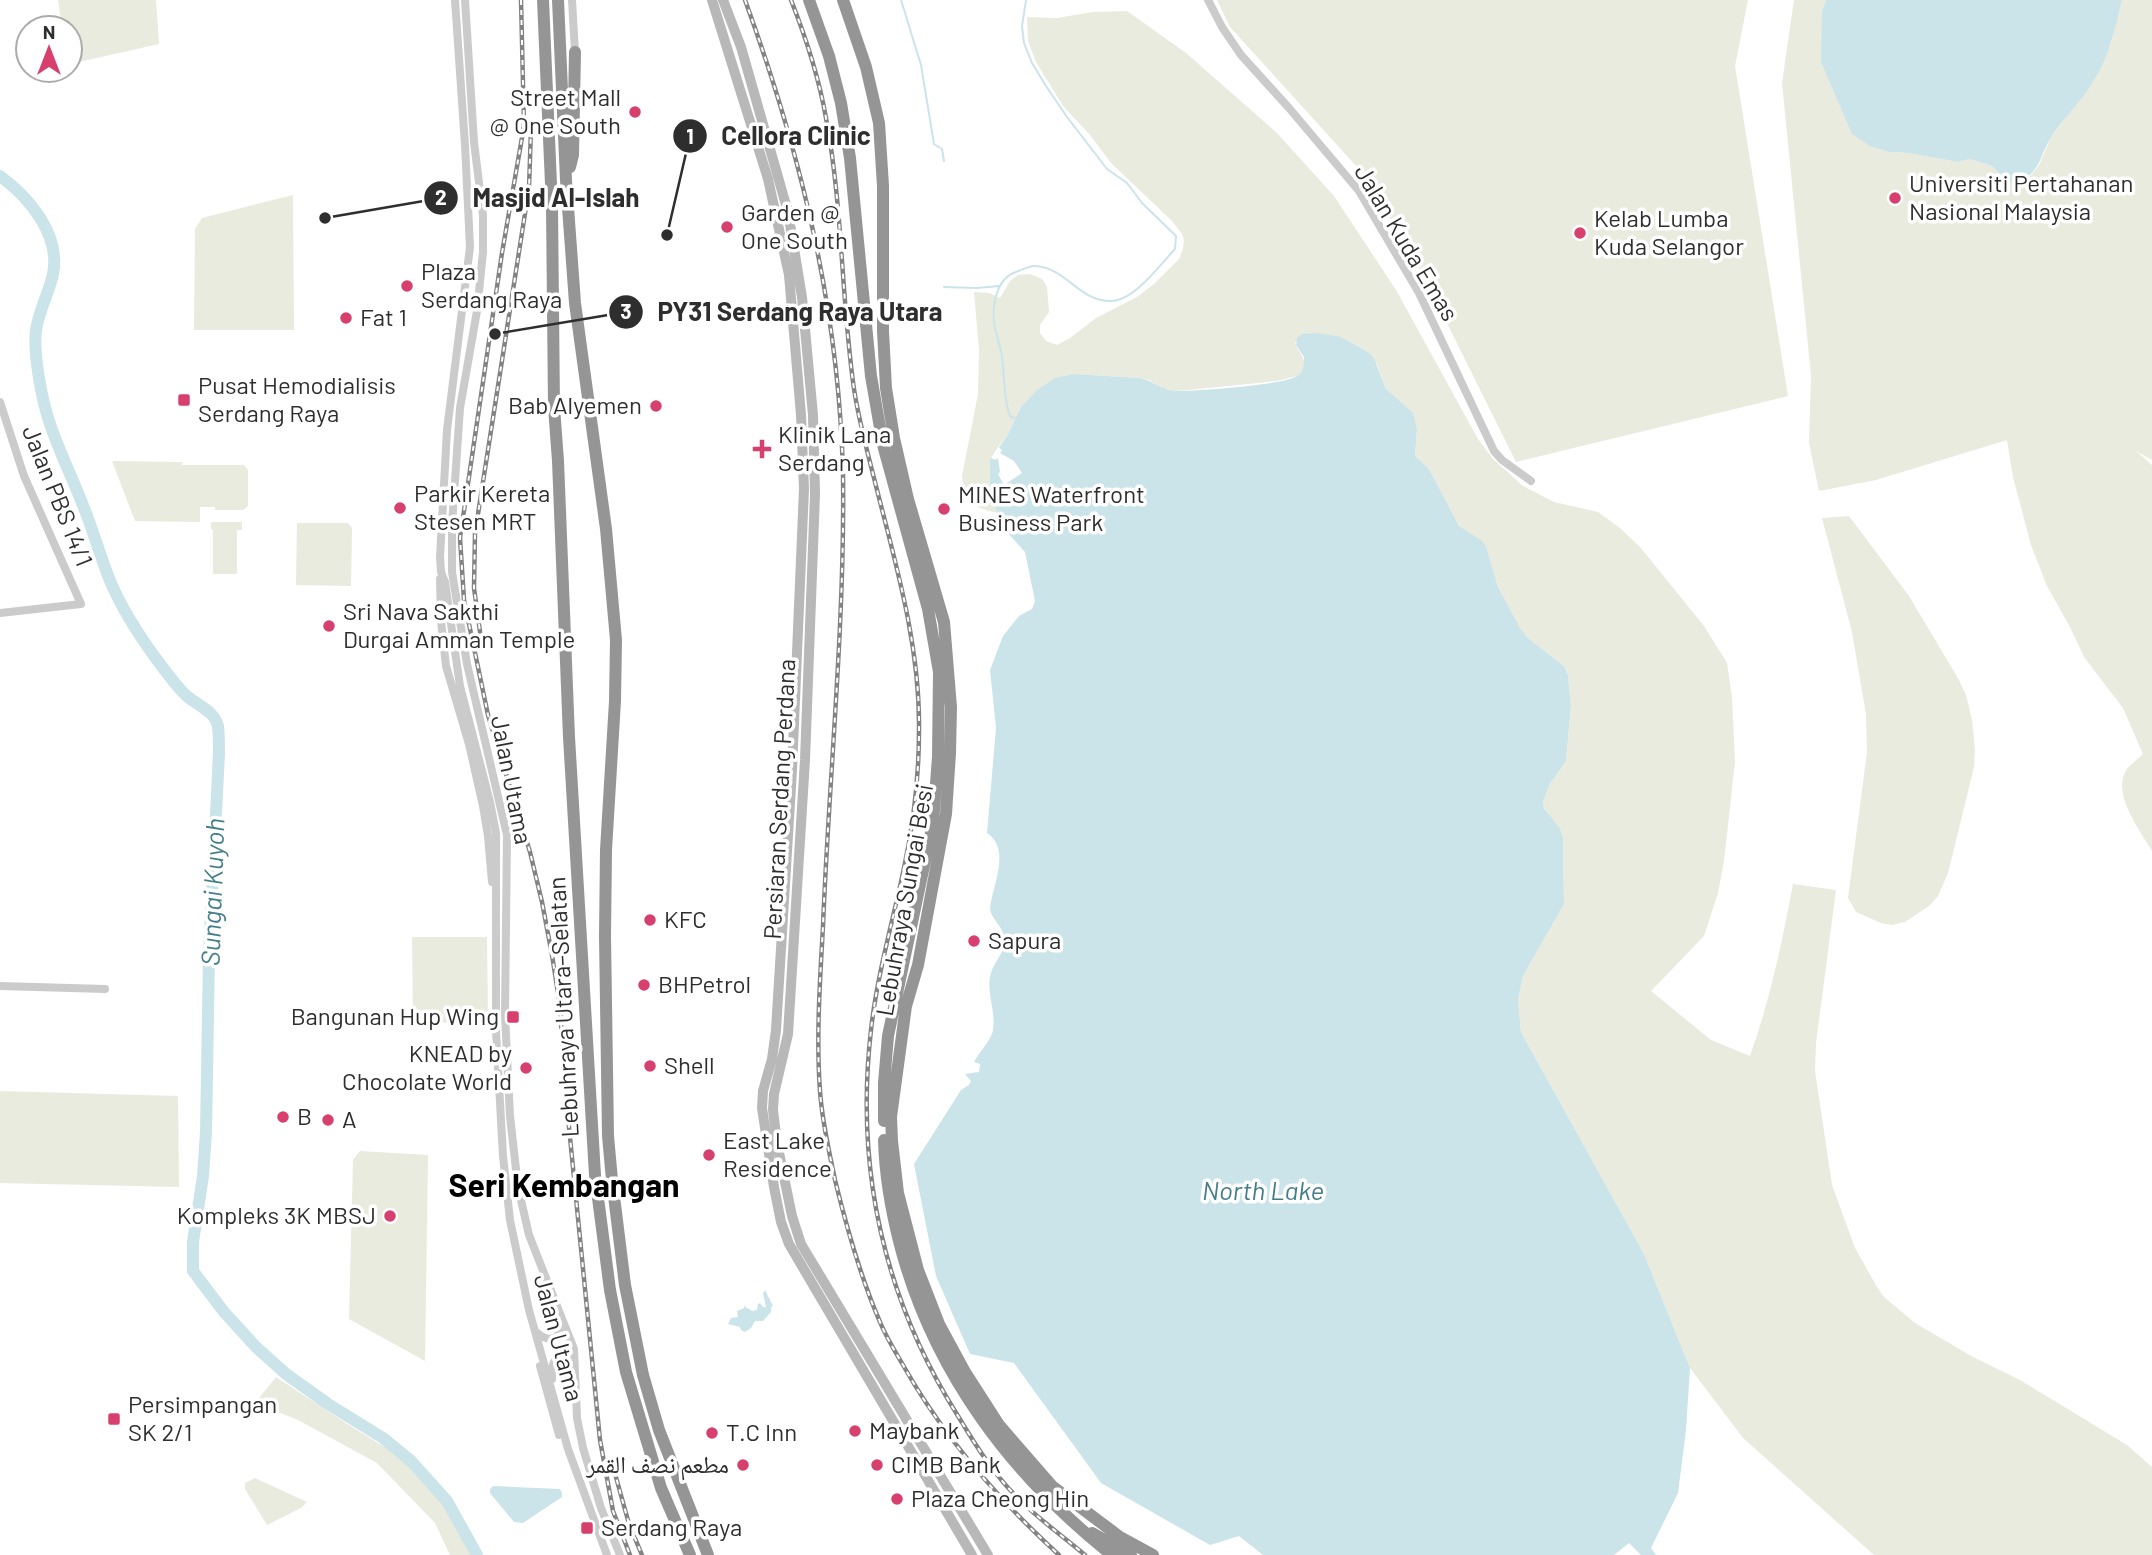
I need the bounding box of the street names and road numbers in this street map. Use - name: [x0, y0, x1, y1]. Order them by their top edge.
- street label: Jalan Kuda Emas: [1349, 159, 1465, 326]
- street label: Jalan PBS 14/1: [17, 421, 100, 570]
- street label: Persiaran Serdang Perdana: [757, 658, 800, 940]
- street label: Jalan Utama: [486, 713, 539, 846]
- street label: Lebuhraya Sungai Besi: [869, 781, 938, 1018]
- street label: Lebuhraya Utara–Selatan: [541, 876, 584, 1138]
- street label: Jalan Utama: [529, 1271, 590, 1404]

